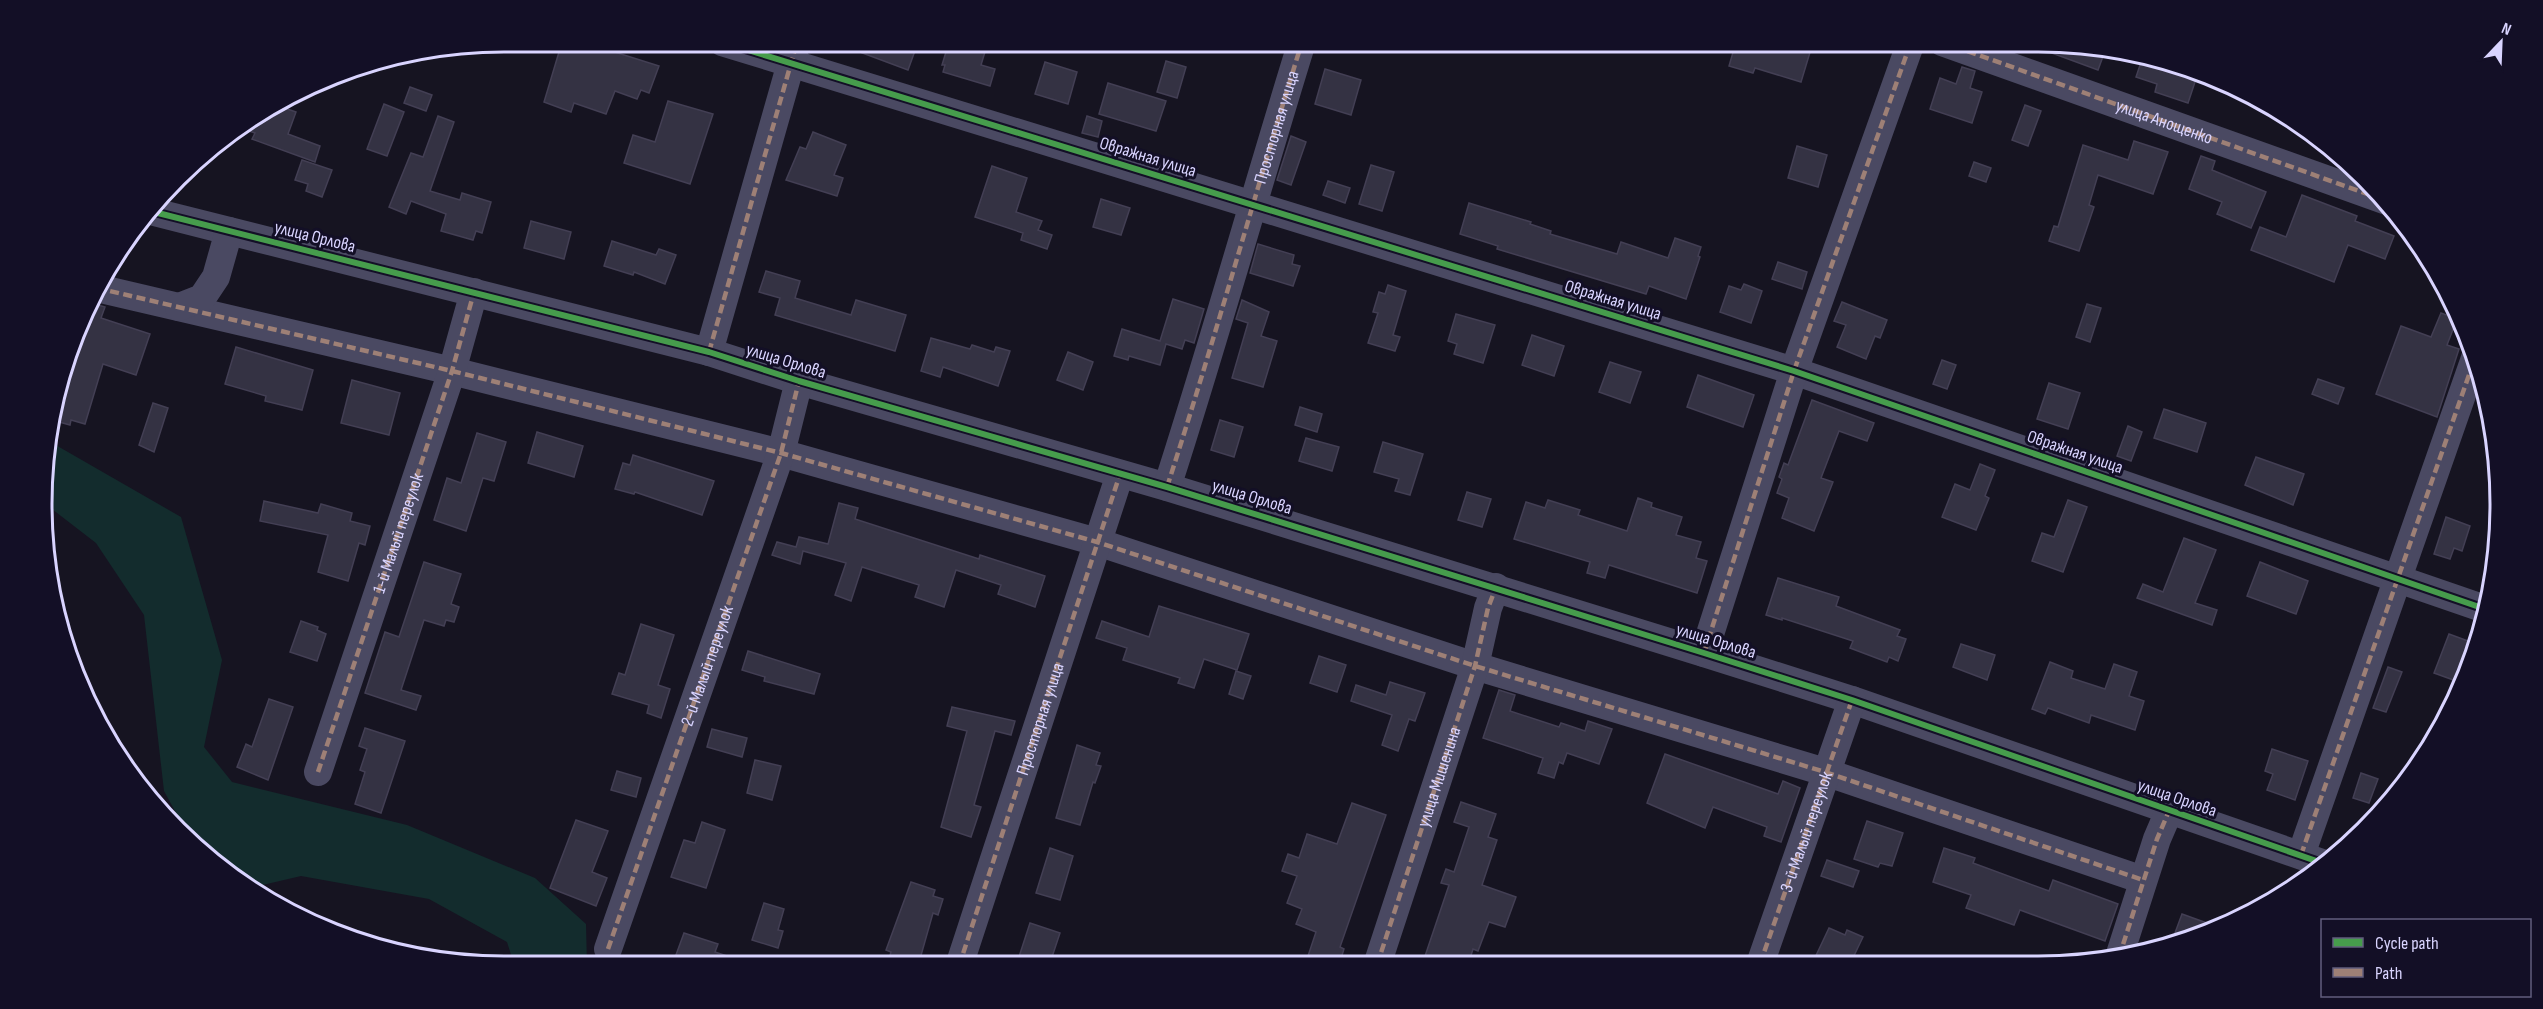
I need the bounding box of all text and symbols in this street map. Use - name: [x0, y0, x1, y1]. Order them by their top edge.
- north arrow: [2471, 12, 2531, 72]
- text: N: [2499, 19, 2514, 40]
- street label: Просторная улица: [1249, 68, 1303, 186]
- street label: улица Анощенко: [2113, 94, 2216, 148]
- street label: Овражная улица: [1097, 132, 1199, 182]
- street label: улица Орлова: [272, 217, 358, 257]
- street label: Овражная улица: [1562, 275, 1664, 325]
- street label: улица Орлова: [743, 339, 829, 383]
- street label: Овражная улица: [2024, 426, 2126, 478]
- street label: 1-й Малый переулок: [368, 470, 428, 596]
- street label: улица Орлова: [1209, 475, 1295, 519]
- street label: 2-й Малый переулок: [676, 603, 738, 729]
- street label: улица Орлова: [1673, 619, 1759, 663]
- street label: Просторная улица: [1012, 660, 1068, 778]
- street label: улица Мишенина: [1412, 724, 1465, 830]
- street label: 3-й Малый переулок: [1775, 769, 1837, 895]
- street label: улица Орлова: [2135, 775, 2220, 821]
- legend: [2321, 919, 2531, 997]
- text: Cycle path: [2375, 933, 2439, 954]
- text: Path: [2375, 963, 2403, 984]

